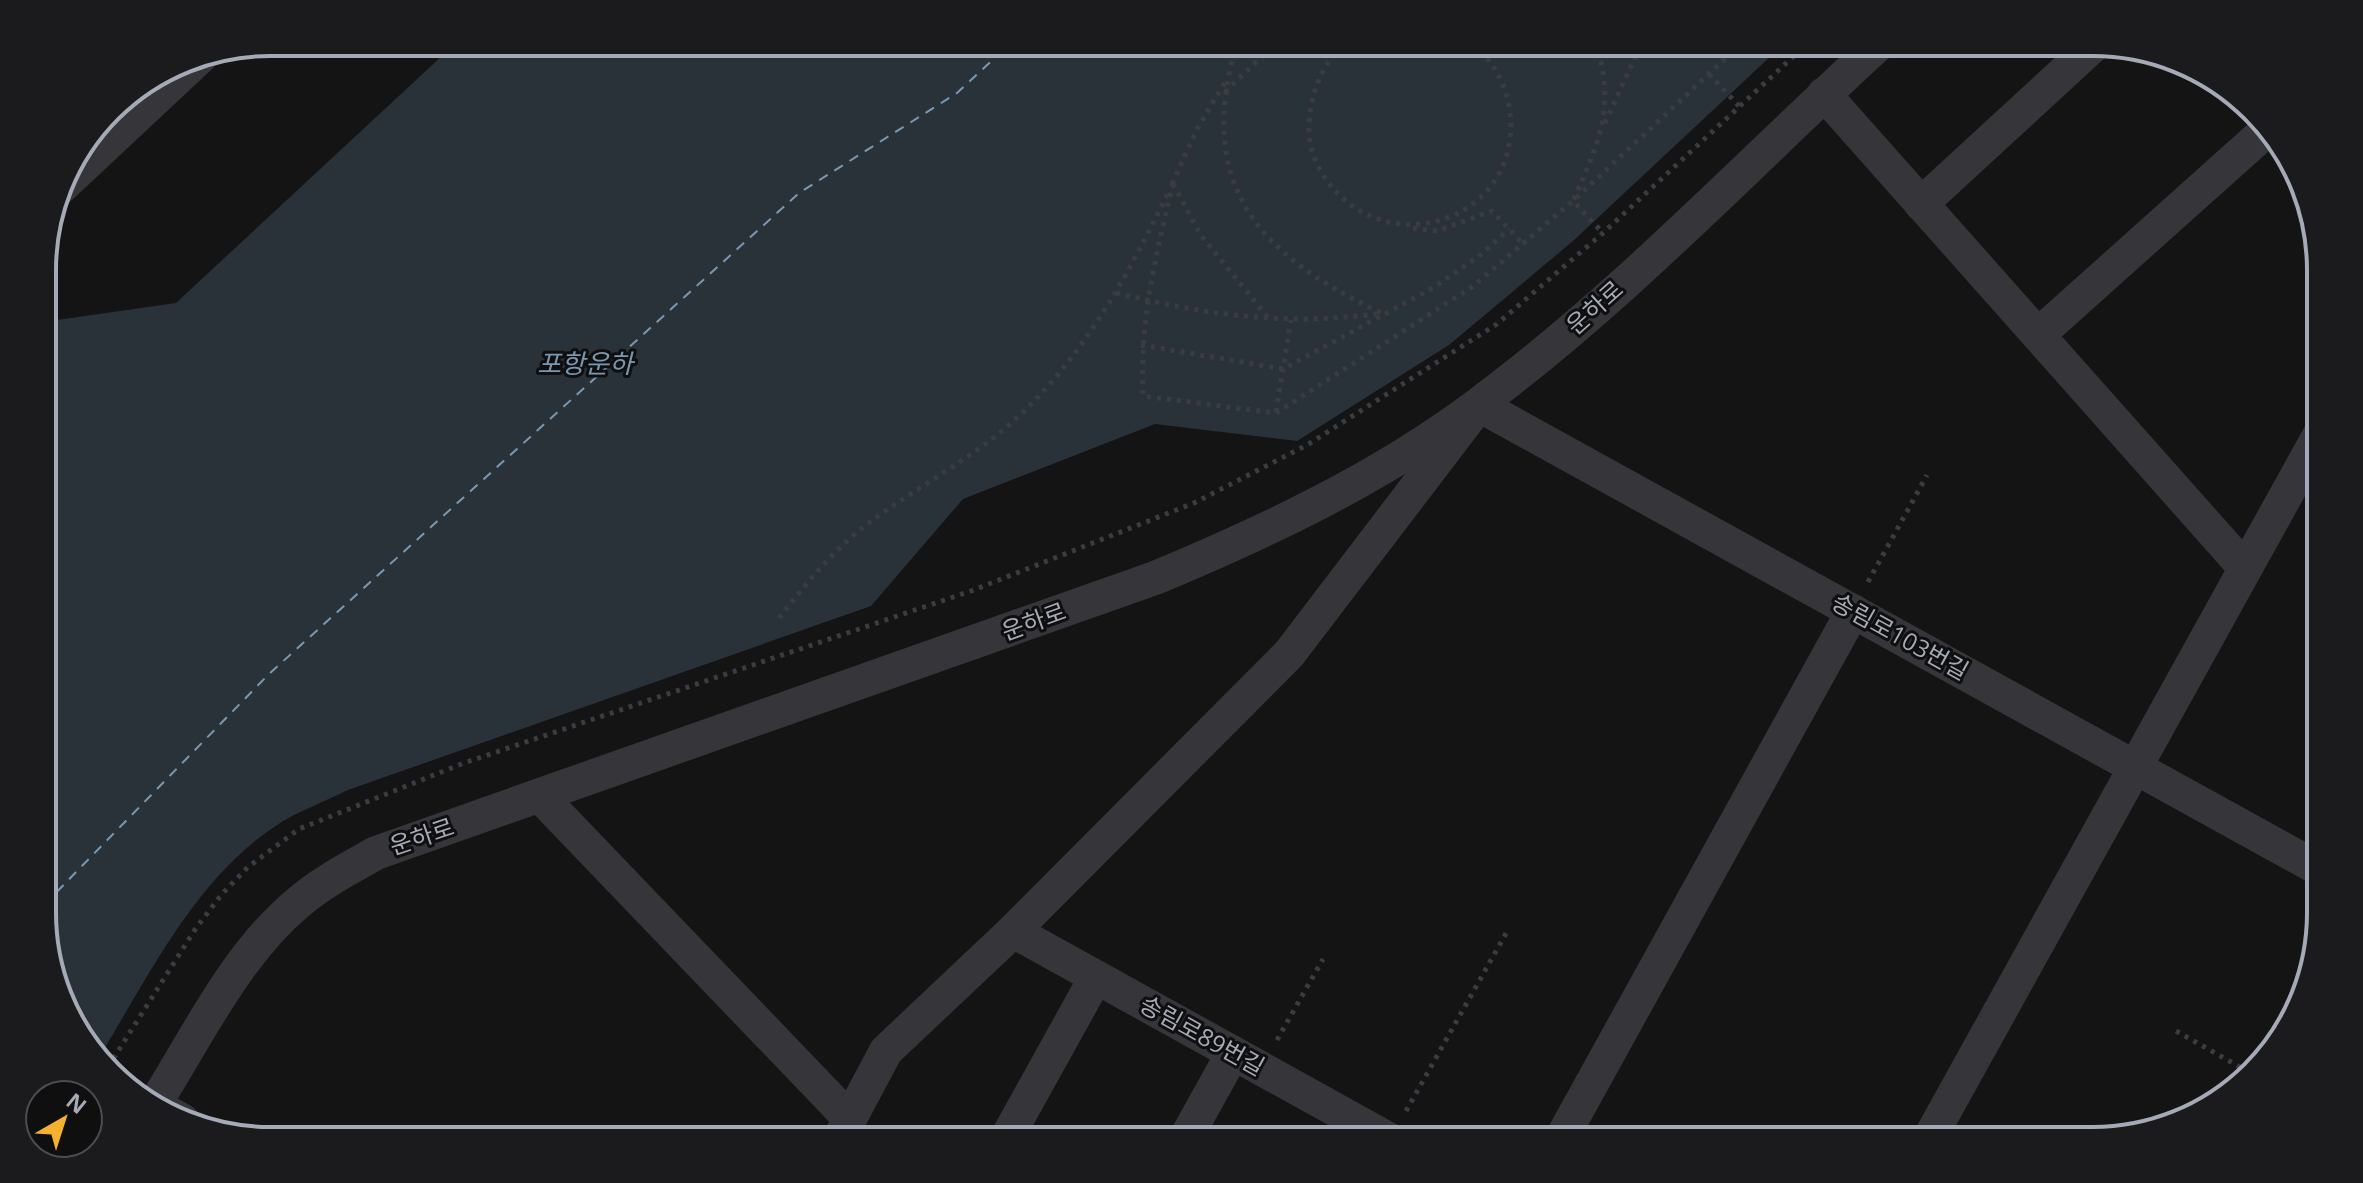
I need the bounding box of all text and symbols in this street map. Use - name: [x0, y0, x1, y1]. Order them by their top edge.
- street label: 운하로: [1558, 272, 1630, 341]
- water label: 포항운하: [537, 345, 636, 381]
- street label: 송림로103번길: [1826, 585, 1975, 687]
- street label: 운하로: [997, 594, 1070, 647]
- street label: 운하로: [385, 809, 458, 862]
- street label: 송림로89번길: [1134, 987, 1271, 1083]
- north arrow: [24, 1079, 104, 1159]
- text: N: [61, 1085, 94, 1120]

